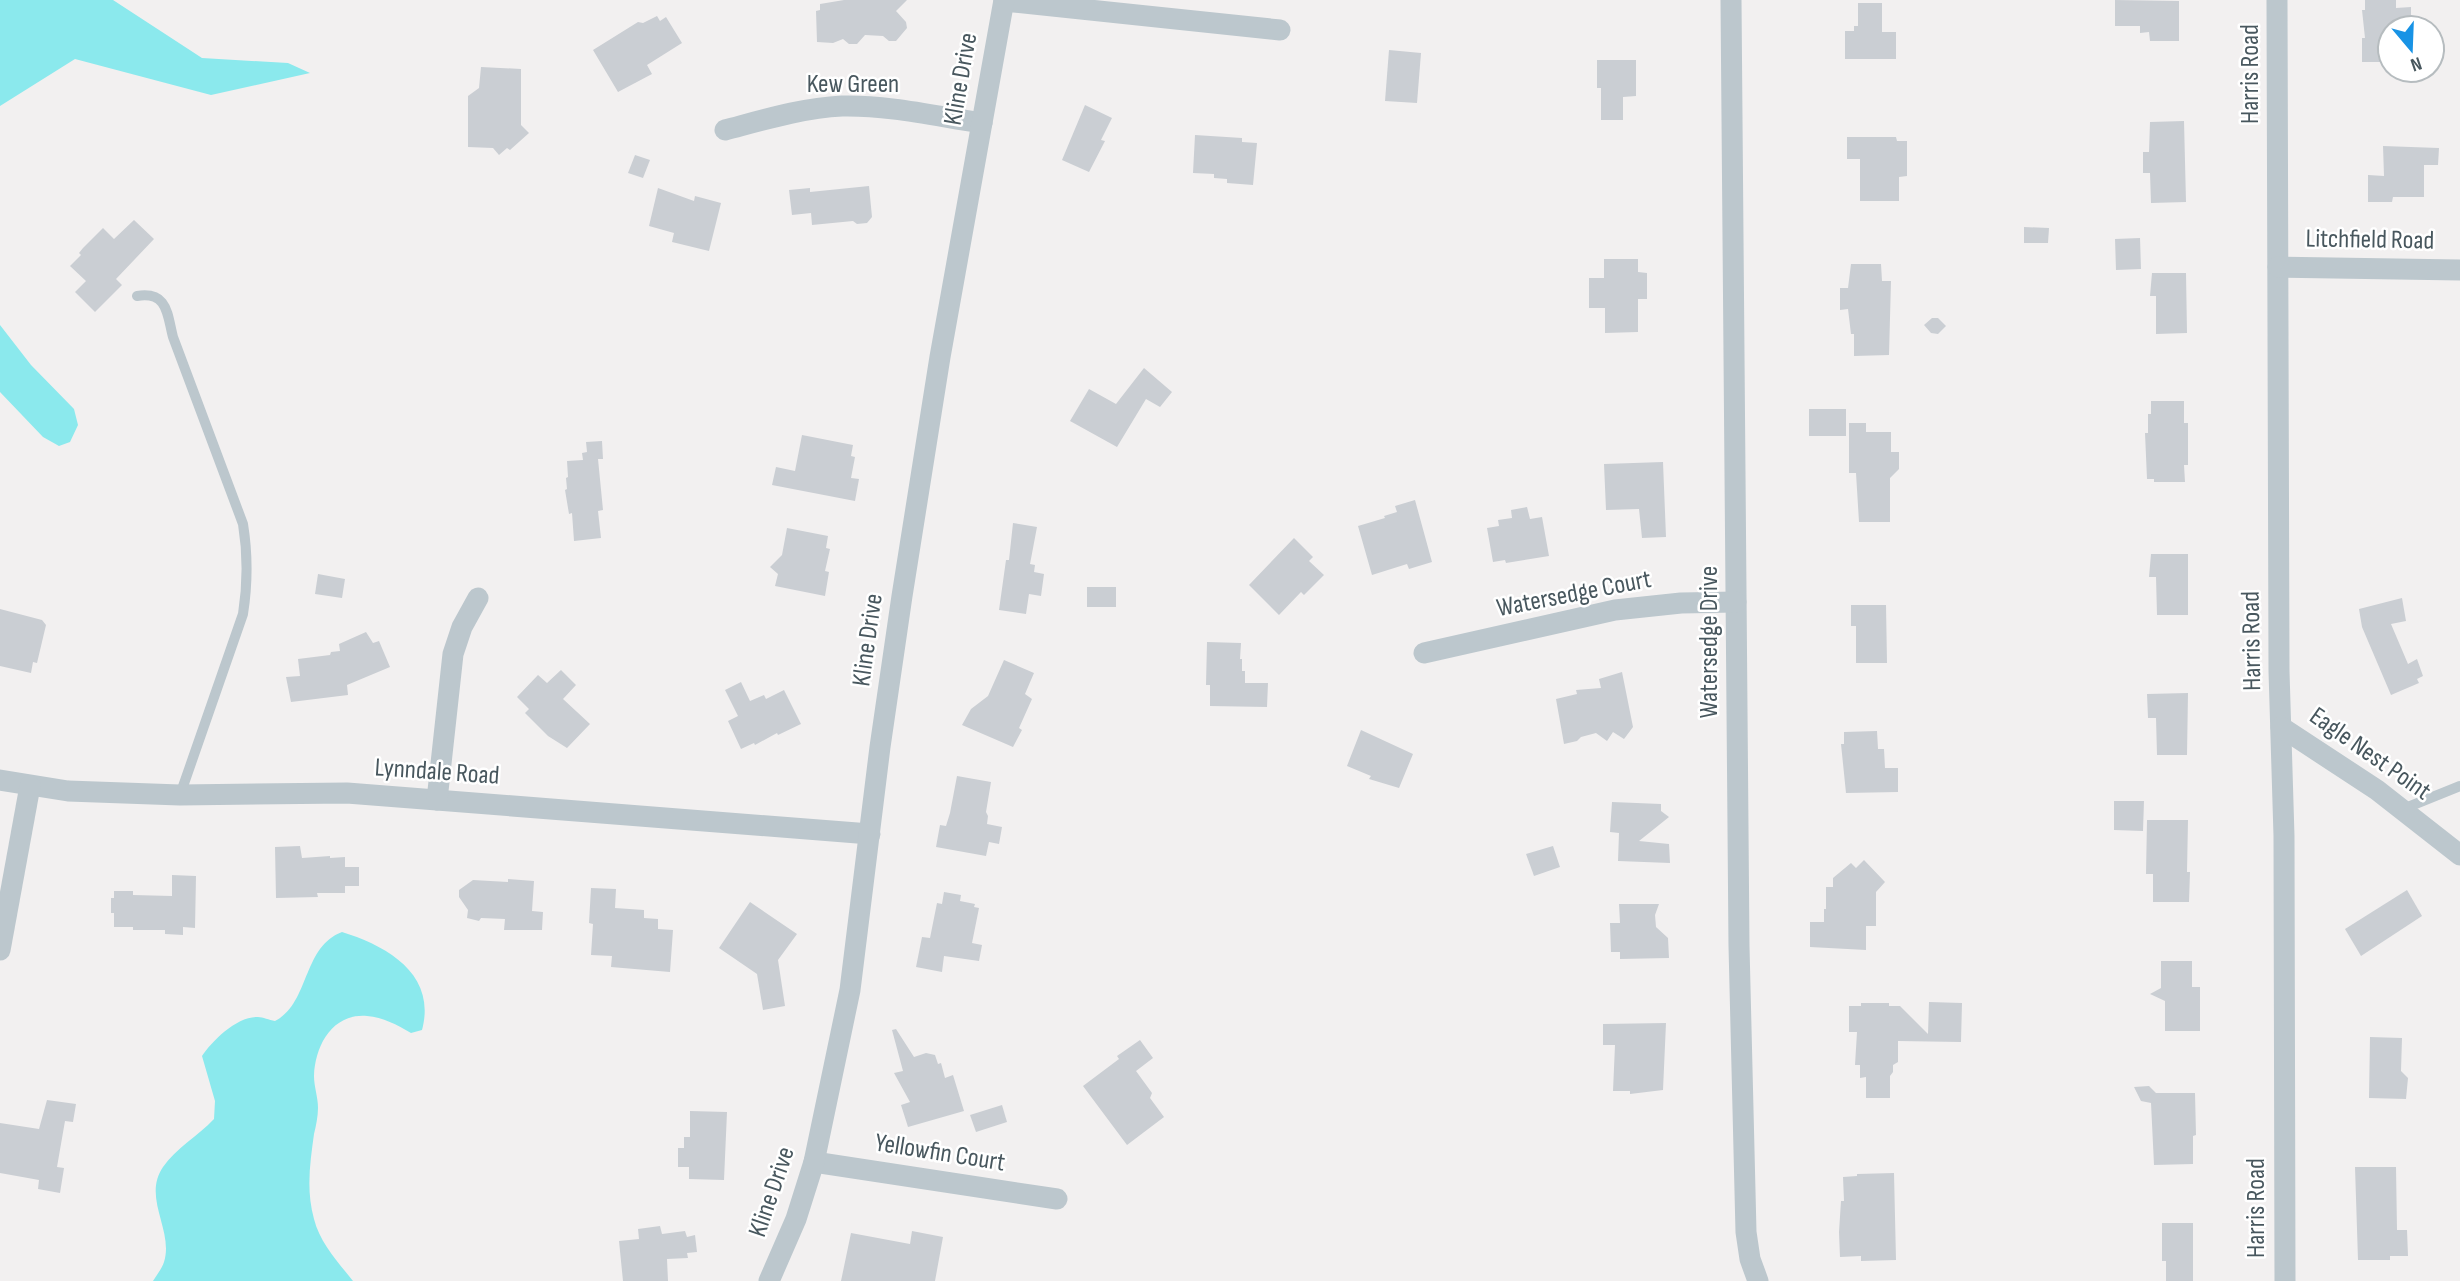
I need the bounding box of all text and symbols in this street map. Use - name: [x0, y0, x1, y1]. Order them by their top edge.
- north arrow: [2376, 14, 2446, 84]
- street label: Harris Road: [2235, 24, 2266, 124]
- street label: Kline Drive: [938, 30, 984, 128]
- text: N: [2408, 51, 2425, 76]
- street label: Kew Green: [807, 69, 899, 100]
- street label: Litchfield Road: [2305, 223, 2435, 257]
- street label: Watersedge Court: [1494, 564, 1654, 624]
- street label: Watersedge Drive: [1694, 566, 1725, 718]
- street label: Harris Road: [2236, 591, 2268, 691]
- street label: Kline Drive: [846, 592, 890, 688]
- street label: Eagle Nest Point: [2303, 701, 2437, 807]
- street label: Lynndale Road: [374, 752, 500, 792]
- street label: Yellowfin Court: [873, 1127, 1007, 1179]
- street label: Kline Drive: [742, 1143, 802, 1241]
- street label: Harris Road: [2241, 1158, 2272, 1258]

